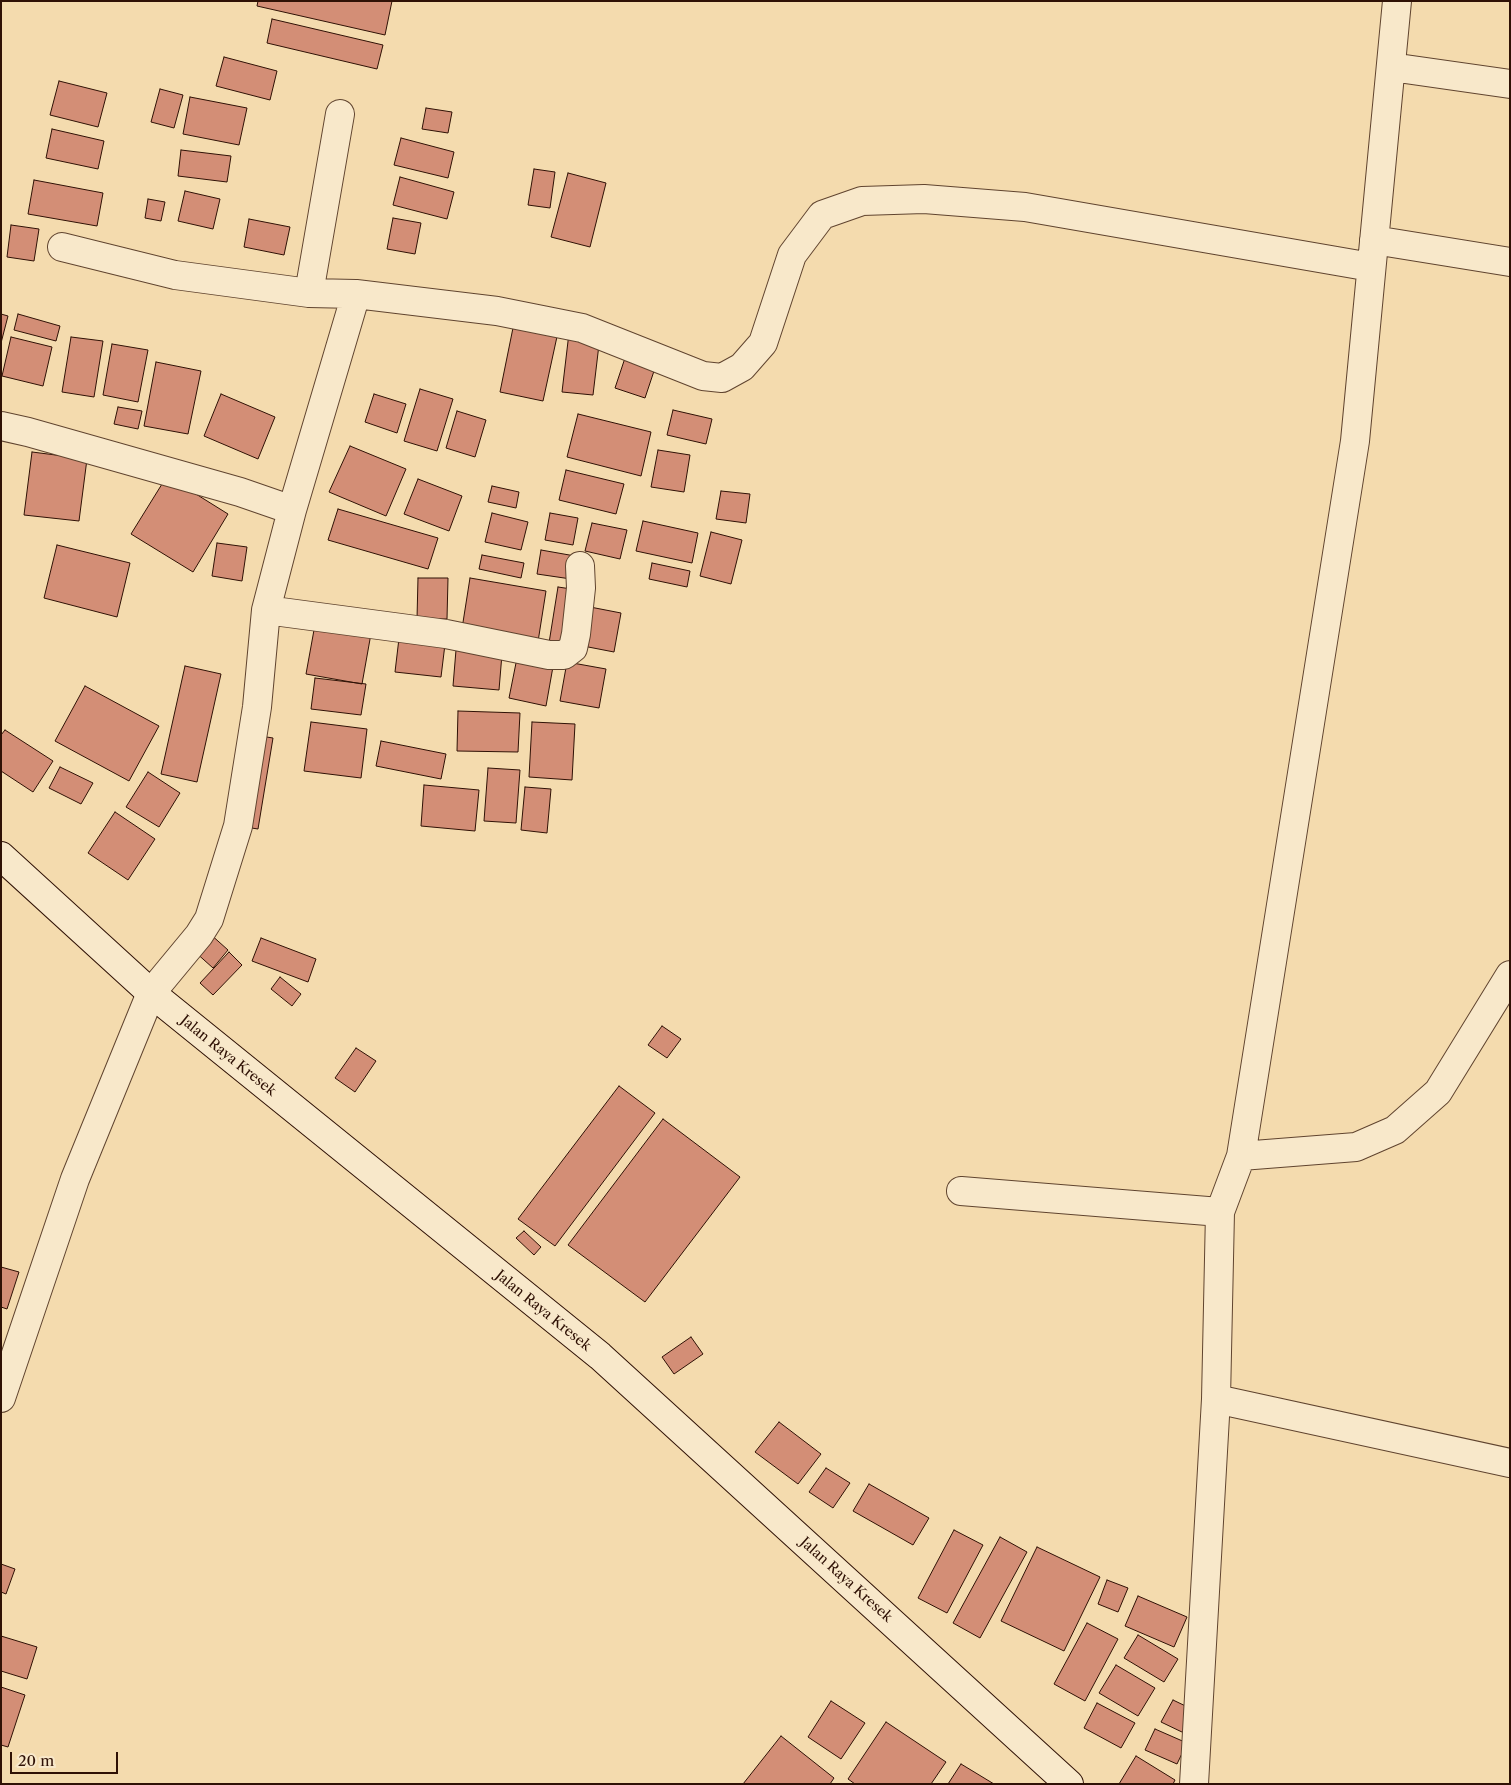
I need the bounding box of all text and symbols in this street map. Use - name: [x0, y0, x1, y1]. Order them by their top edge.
- street label: Jalan Raya Kresek: [177, 1012, 279, 1100]
- street label: Jalan Raya Kresek: [492, 1267, 594, 1355]
- street label: Jalan Raya Kresek: [796, 1534, 896, 1626]
- scale bar: [12, 1742, 120, 1774]
- text: 20 m: [18, 1751, 54, 1770]

